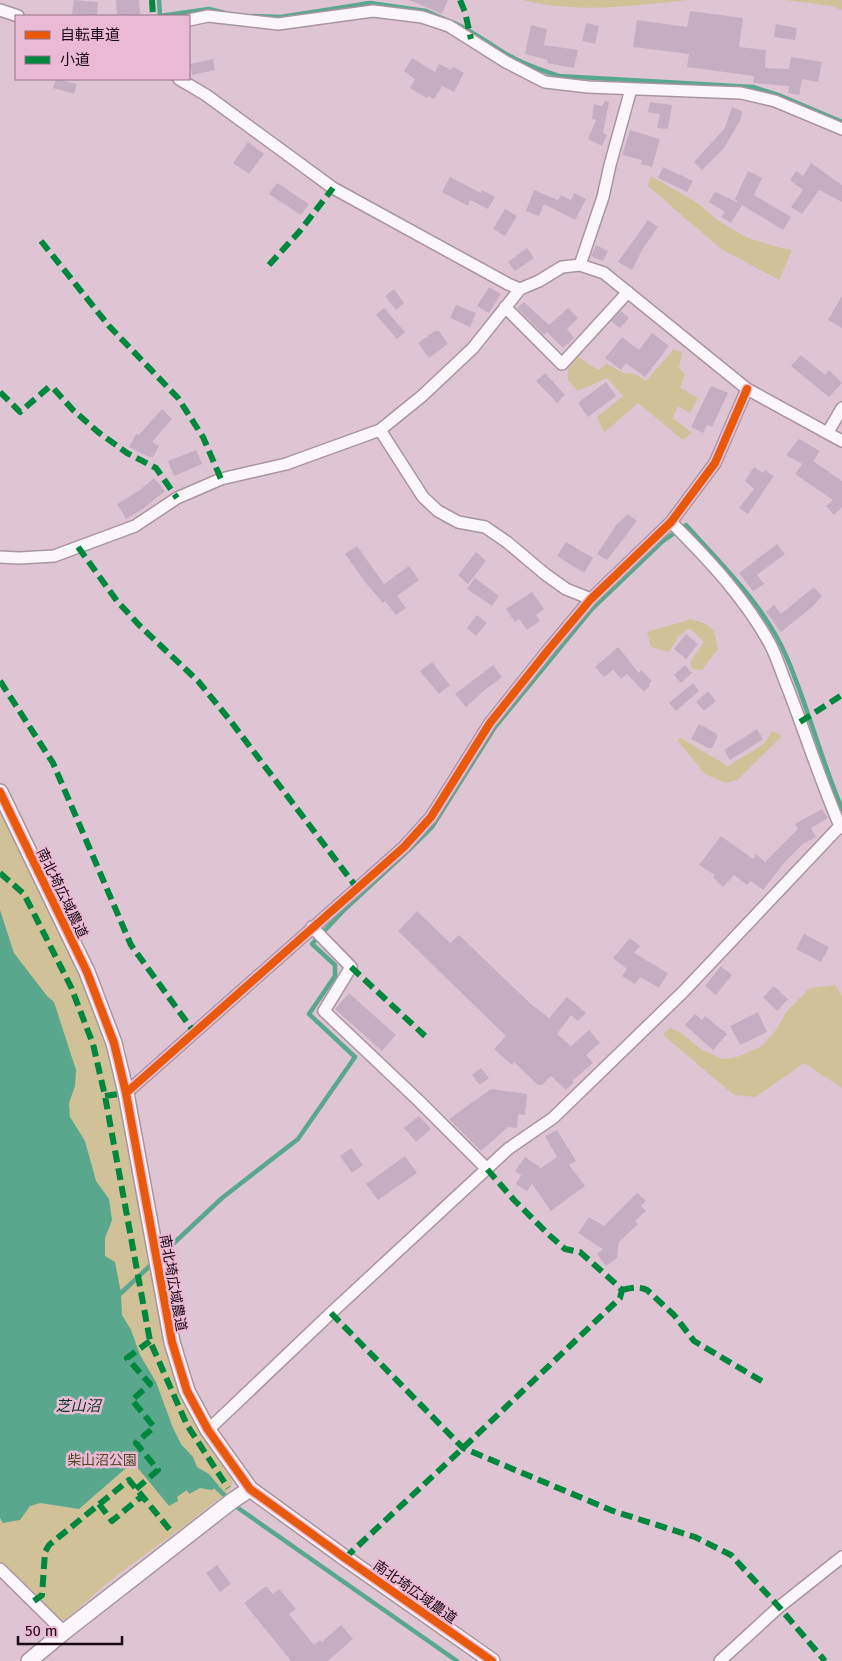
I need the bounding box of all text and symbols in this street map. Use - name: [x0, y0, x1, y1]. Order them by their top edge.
- legend: [15, 15, 190, 80]
- text: 自転車道: [60, 26, 120, 44]
- text: 小道: [60, 51, 90, 69]
- street label: 南北埼広域農道: [33, 845, 91, 941]
- street label: 南北埼広域農道: [156, 1233, 190, 1333]
- water label: 芝山沼: [55, 1397, 102, 1415]
- park label: 柴山沼公園: [67, 1452, 137, 1469]
- street label: 南北埼広域農道: [370, 1557, 460, 1627]
- scale bar: [18, 1614, 121, 1646]
- text: 50 m: [25, 1622, 58, 1640]

